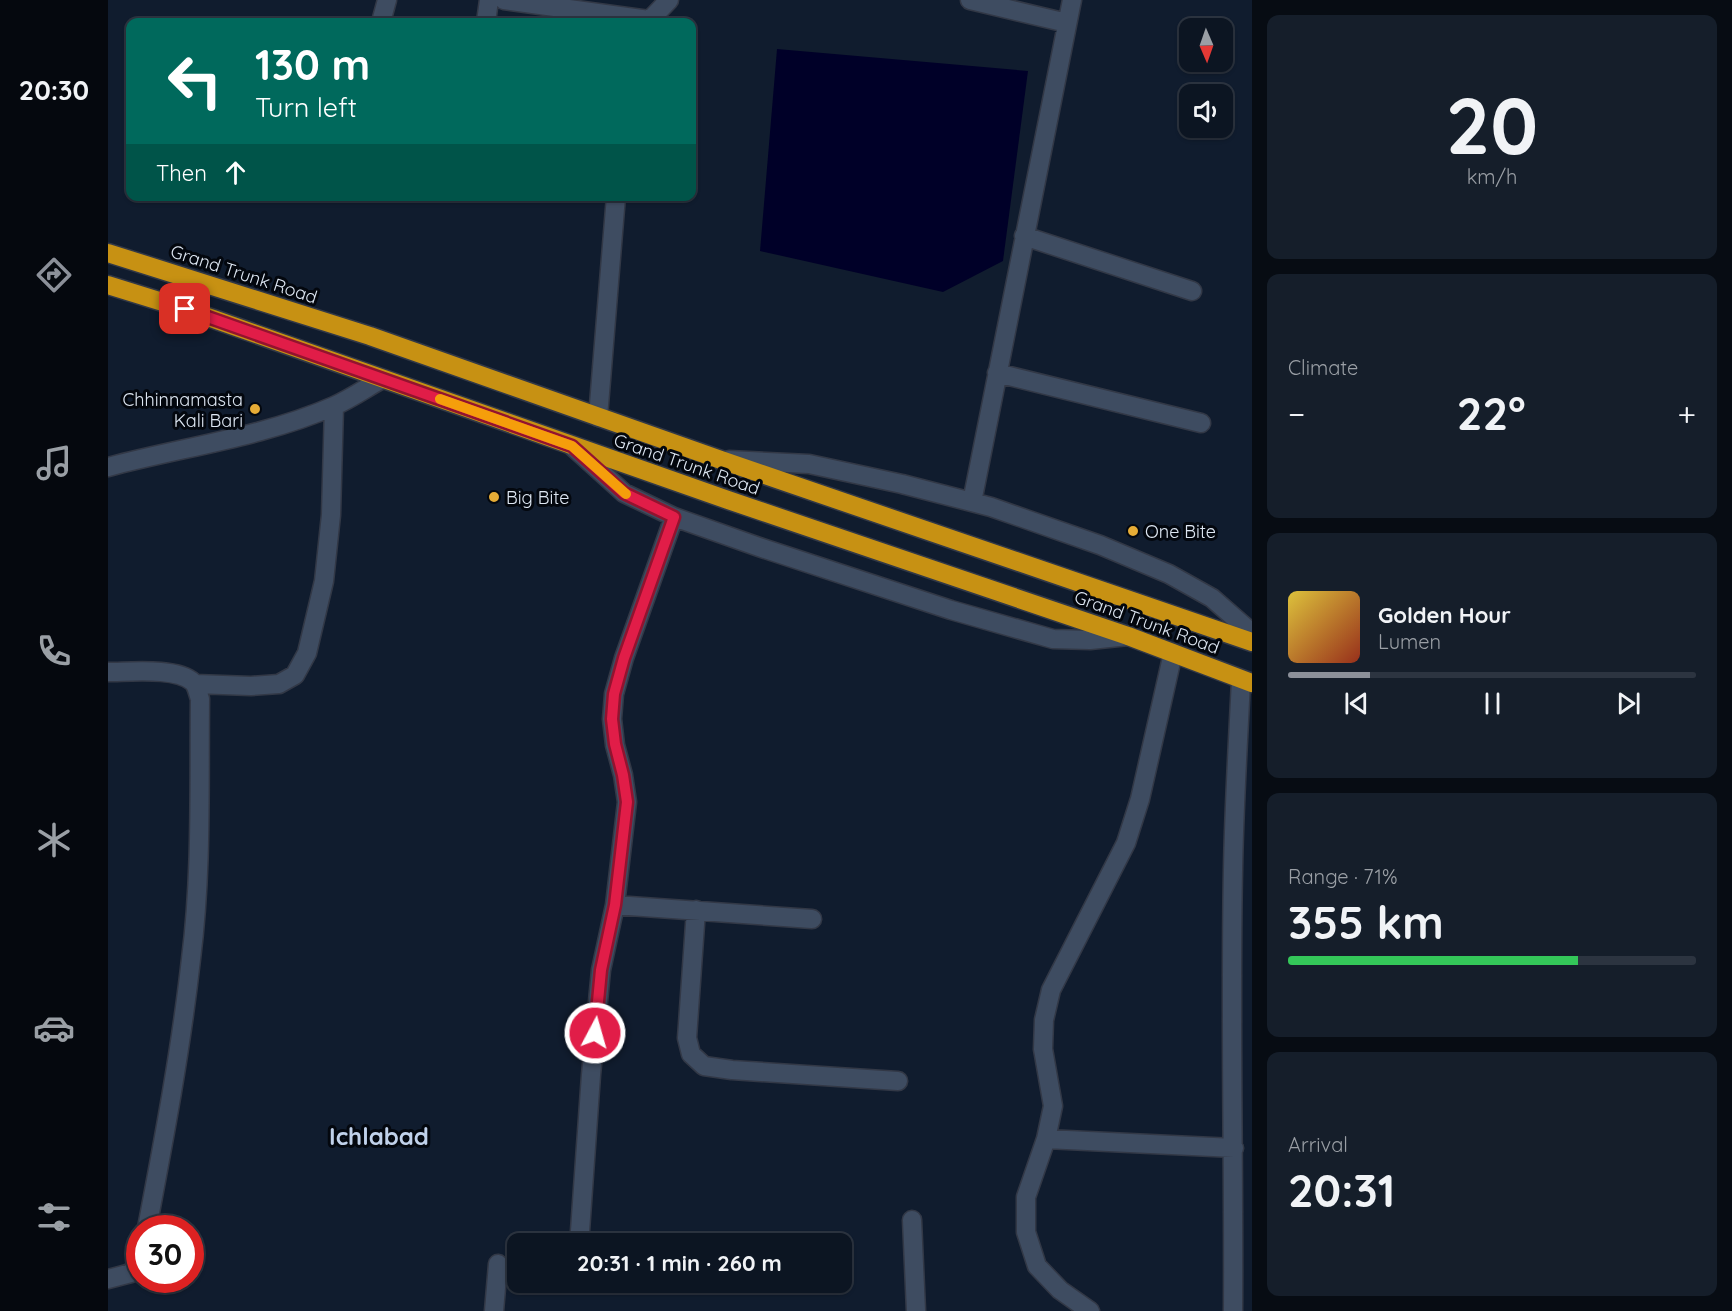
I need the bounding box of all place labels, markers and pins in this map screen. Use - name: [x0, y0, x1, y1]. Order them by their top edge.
- pin: [159, 283, 210, 334]
- place label: Chhinnamasta Kali Bari: [122, 388, 243, 432]
- marker: Chhinnamasta Kali Bari: [248, 402, 262, 416]
- place label: Big Bite: [506, 486, 569, 509]
- marker: Big Bite: [487, 490, 501, 504]
- place label: One Bite: [1145, 520, 1216, 543]
- marker: One Bite: [1126, 524, 1140, 538]

